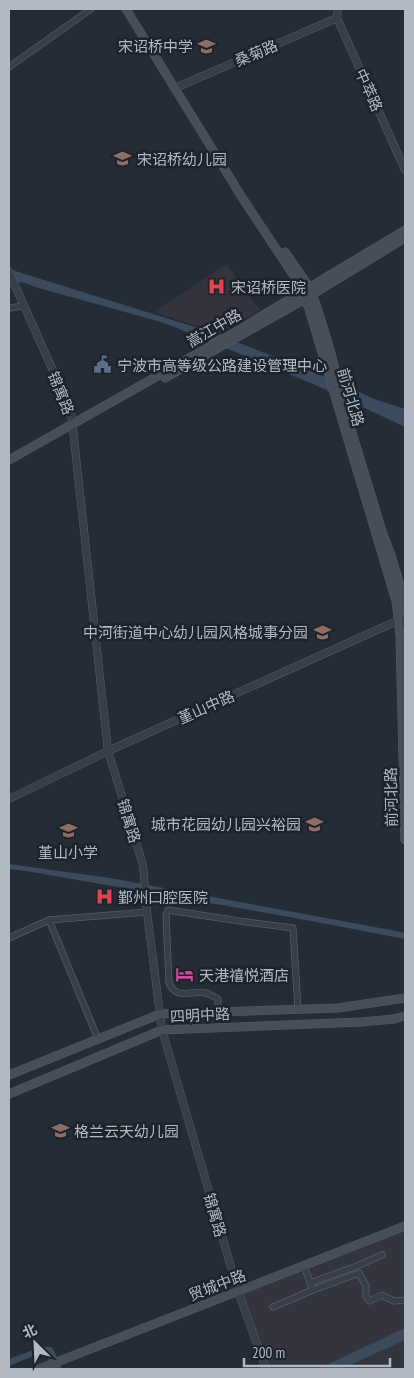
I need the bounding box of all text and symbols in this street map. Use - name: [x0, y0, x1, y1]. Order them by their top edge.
- street label: 桑菊路: [232, 35, 280, 71]
- school or university icon: 宋诏桥中学: [197, 36, 217, 56]
- place label: 宋诏桥中学: [118, 37, 193, 56]
- street label: 中萃路: [351, 66, 387, 114]
- school or university icon: 宋诏桥幼儿园: [113, 149, 133, 169]
- place label: 宋诏桥幼儿园: [137, 150, 227, 169]
- hospital icon: 宋诏桥医院: [207, 277, 227, 297]
- place label: 宋诏桥医院: [231, 278, 306, 297]
- street label: 嵩江中路: [183, 305, 245, 351]
- public building icon: 宁波市高等级公路建设管理中心: [93, 355, 113, 375]
- place label: 宁波市高等级公路建设管理中心: [117, 356, 327, 375]
- street label: 前河北路: [334, 366, 368, 428]
- street label: 锦寓路: [44, 369, 78, 417]
- school or university icon: 中河街道中心幼儿园风格城事分园: [312, 622, 332, 642]
- place label: 中河街道中心幼儿园风格城事分园: [83, 623, 308, 642]
- street label: 堇山中路: [175, 686, 237, 728]
- street label: 前河北路: [381, 767, 401, 827]
- street label: 锦寓路: [113, 797, 145, 845]
- school or university icon: 城市花园幼儿园兴裕园: [305, 814, 325, 834]
- place label: 城市花园幼儿园兴裕园: [151, 815, 301, 834]
- school or university icon: 堇山小学: [58, 821, 78, 841]
- place label: 堇山小学: [38, 843, 98, 862]
- hospital icon: 鄞州口腔医院: [94, 887, 114, 907]
- place label: 鄞州口腔医院: [118, 888, 208, 907]
- hotel icon: 天港禧悦酒店: [175, 965, 195, 985]
- place label: 天港禧悦酒店: [199, 966, 289, 985]
- street label: 四明中路: [170, 1004, 230, 1026]
- school or university icon: 格兰云天幼儿园: [50, 1121, 70, 1141]
- place label: 格兰云天幼儿园: [74, 1122, 179, 1141]
- street label: 锦寓路: [200, 1191, 230, 1239]
- street label: 贸城中路: [186, 1265, 248, 1305]
- north arrow: [10, 1318, 60, 1368]
- text: 北: [20, 1320, 40, 1342]
- scale bar: [244, 1336, 390, 1368]
- text: 200 m: [252, 1343, 285, 1362]

